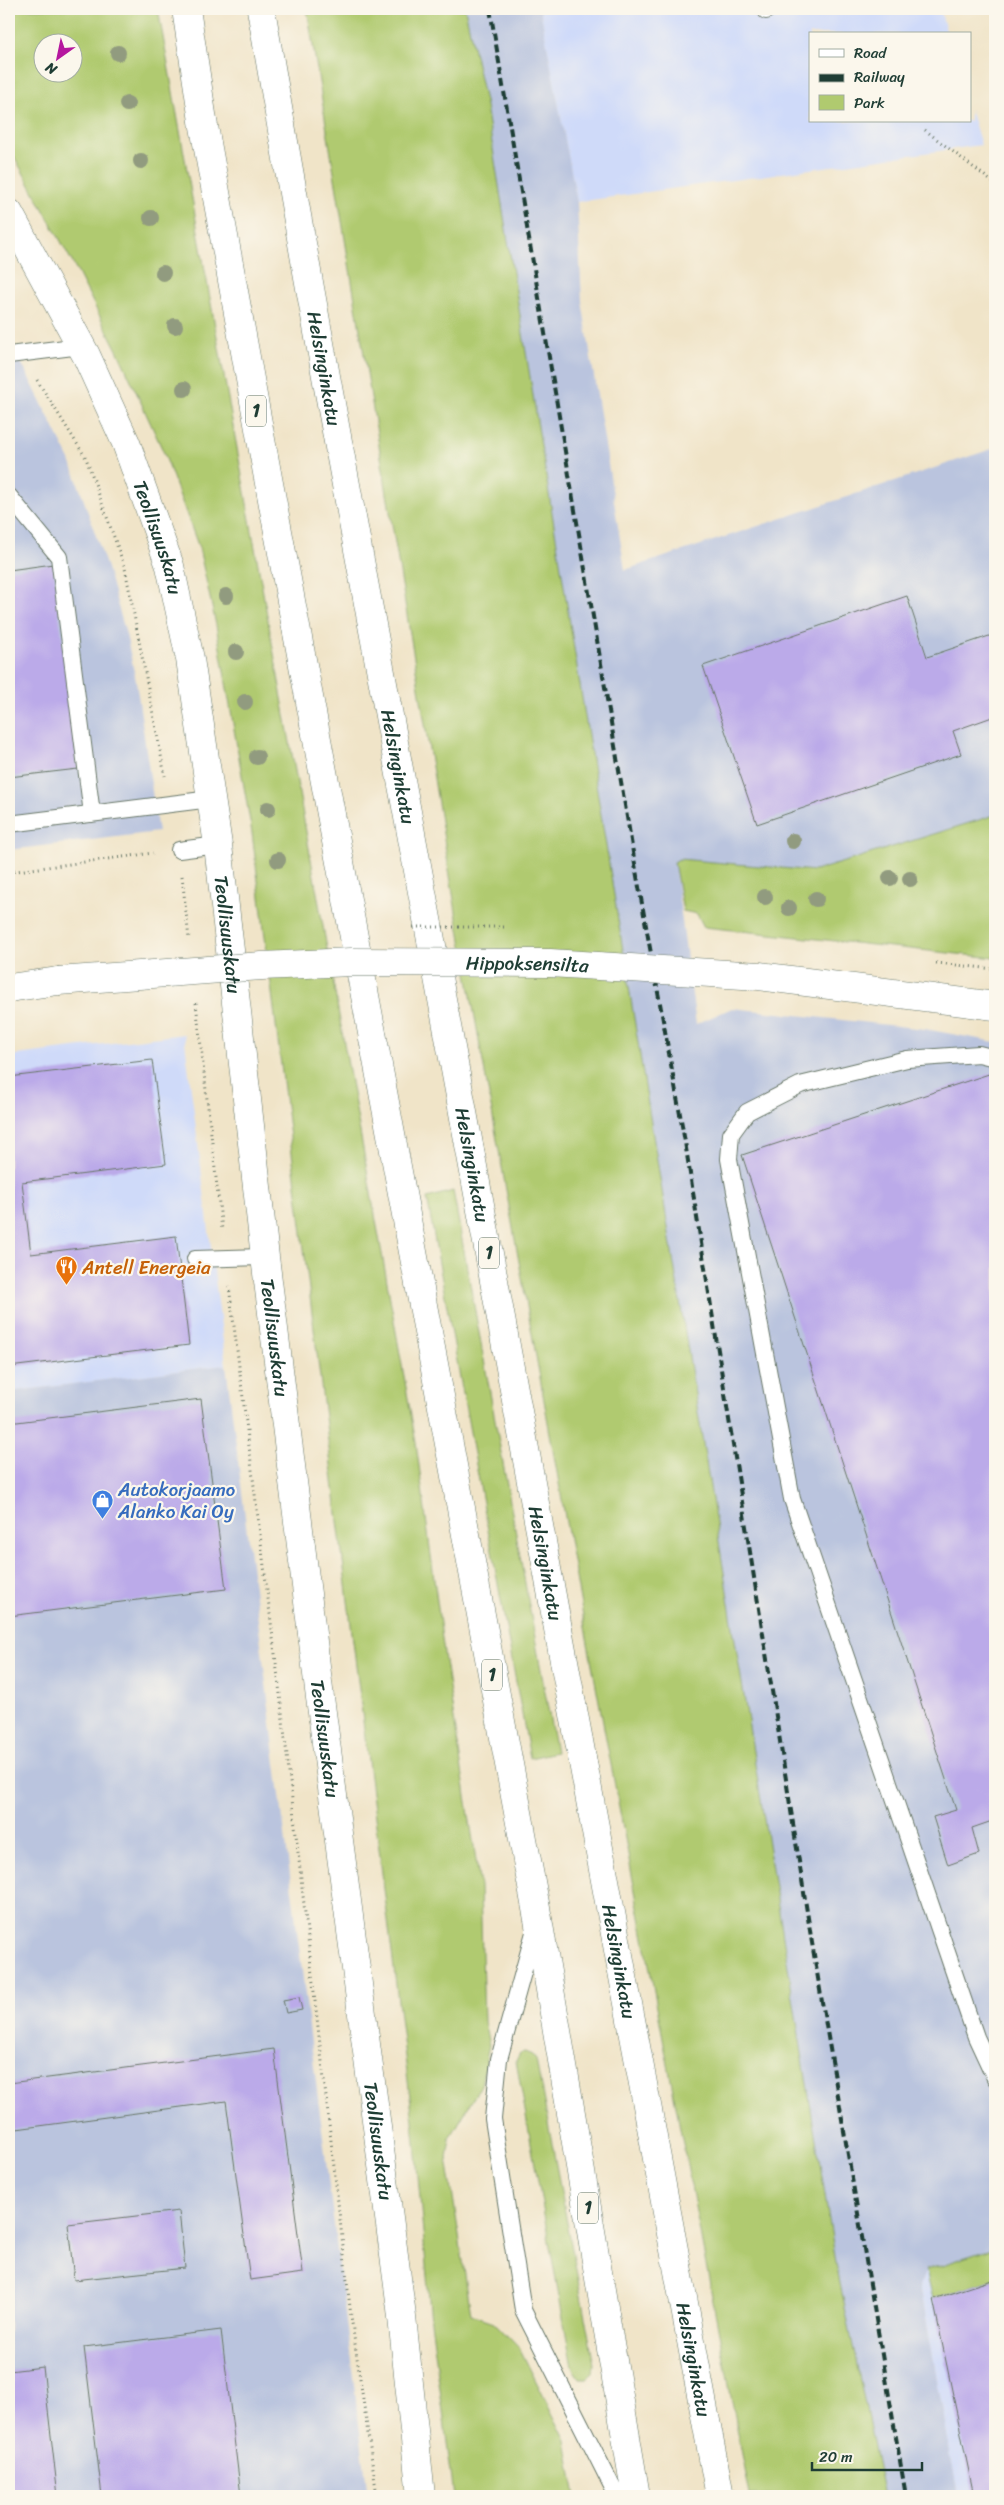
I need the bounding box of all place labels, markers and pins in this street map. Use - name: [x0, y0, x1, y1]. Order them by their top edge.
- place label: Antell Energeia: [81, 1251, 211, 1284]
- restaurant icon: Antell Energeia: [54, 1255, 78, 1286]
- place label: Autokorjaamo Alanko Kai Oy: [117, 1473, 235, 1528]
- shop icon: Autokorjaamo Alanko Kai Oy: [90, 1488, 114, 1519]

